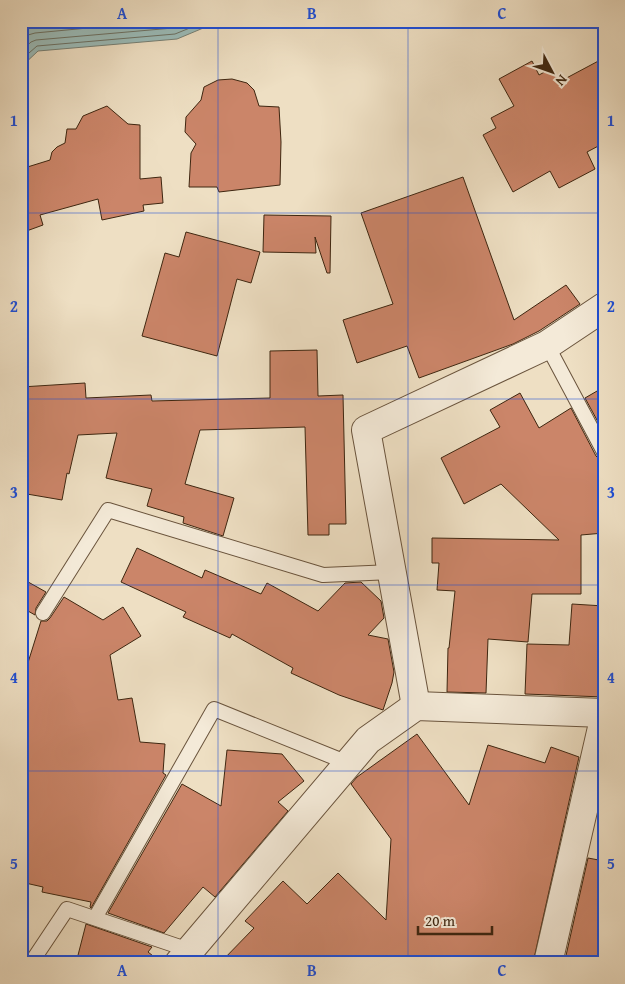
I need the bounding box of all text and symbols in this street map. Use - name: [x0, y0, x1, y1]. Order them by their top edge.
- text: A: [117, 1, 128, 25]
- text: B: [307, 1, 317, 25]
- text: C: [497, 1, 507, 25]
- north arrow: [528, 48, 578, 98]
- text: N: [551, 70, 572, 91]
- text: 1: [10, 108, 18, 132]
- text: 1: [607, 108, 615, 132]
- text: 2: [10, 294, 18, 318]
- text: 2: [607, 294, 615, 318]
- text: 3: [10, 480, 18, 504]
- text: 3: [607, 480, 615, 504]
- text: 4: [10, 665, 18, 689]
- text: 4: [607, 665, 615, 689]
- text: 5: [10, 851, 18, 875]
- text: 5: [607, 851, 615, 875]
- scale bar: [418, 904, 491, 936]
- text: 20 m: [425, 910, 456, 931]
- text: A: [117, 958, 128, 982]
- text: B: [307, 958, 317, 982]
- text: C: [497, 958, 507, 982]

